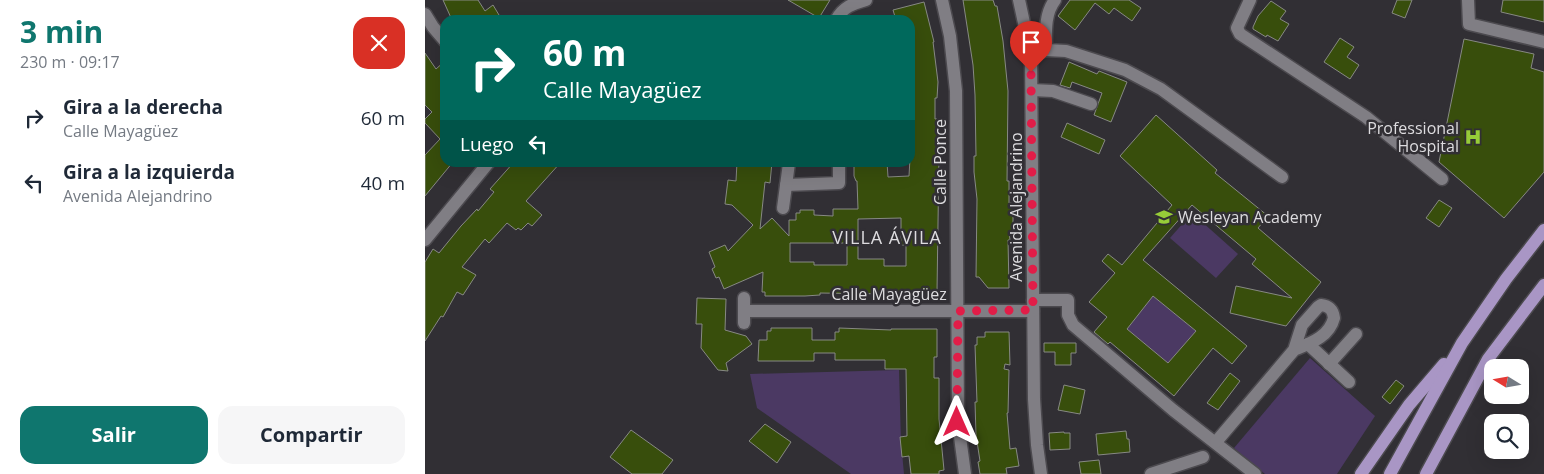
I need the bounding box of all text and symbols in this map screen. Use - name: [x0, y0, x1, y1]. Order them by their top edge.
- text: 3 min: [20, 11, 103, 52]
- button: close: [353, 17, 405, 69]
- pin: [1010, 21, 1052, 72]
- icon: arrive: [1017, 28, 1045, 56]
- text: 60 m: [543, 29, 626, 76]
- icon: right: [460, 35, 525, 100]
- text: 230 m · 09:17: [20, 51, 120, 73]
- text: Calle Mayagüez: [543, 74, 702, 104]
- text: Gira a la derecha: [63, 94, 223, 120]
- icon: right: [20, 104, 48, 132]
- text: 60 m: [361, 105, 405, 131]
- place label: Professional Hospital: [1367, 117, 1459, 157]
- street label: Calle Ponce: [929, 119, 951, 205]
- text: Calle Mayagüez: [63, 120, 178, 142]
- hospital icon: Professional Hospital: [1463, 127, 1483, 147]
- icon: left: [524, 130, 552, 158]
- text: Luego: [460, 131, 514, 157]
- street label: Avenida Alejandrino: [1005, 132, 1027, 282]
- text: Gira a la izquierda: [63, 159, 235, 185]
- icon: left: [20, 169, 48, 197]
- text: 40 m: [361, 170, 405, 196]
- text: Avenida Alejandrino: [63, 185, 212, 207]
- place label: Wesleyan Academy: [1178, 206, 1323, 228]
- school or university icon: Wesleyan Academy: [1154, 207, 1174, 227]
- district label: VILLA ÁVILA: [832, 225, 942, 249]
- street label: Calle Mayagüez: [831, 283, 947, 305]
- north arrow: [1484, 359, 1529, 404]
- map controls: [1484, 359, 1529, 459]
- position arrow: [930, 395, 982, 447]
- button: Salir: [20, 406, 208, 464]
- button: Compartir: [218, 406, 405, 464]
- button: search: [1484, 414, 1529, 459]

